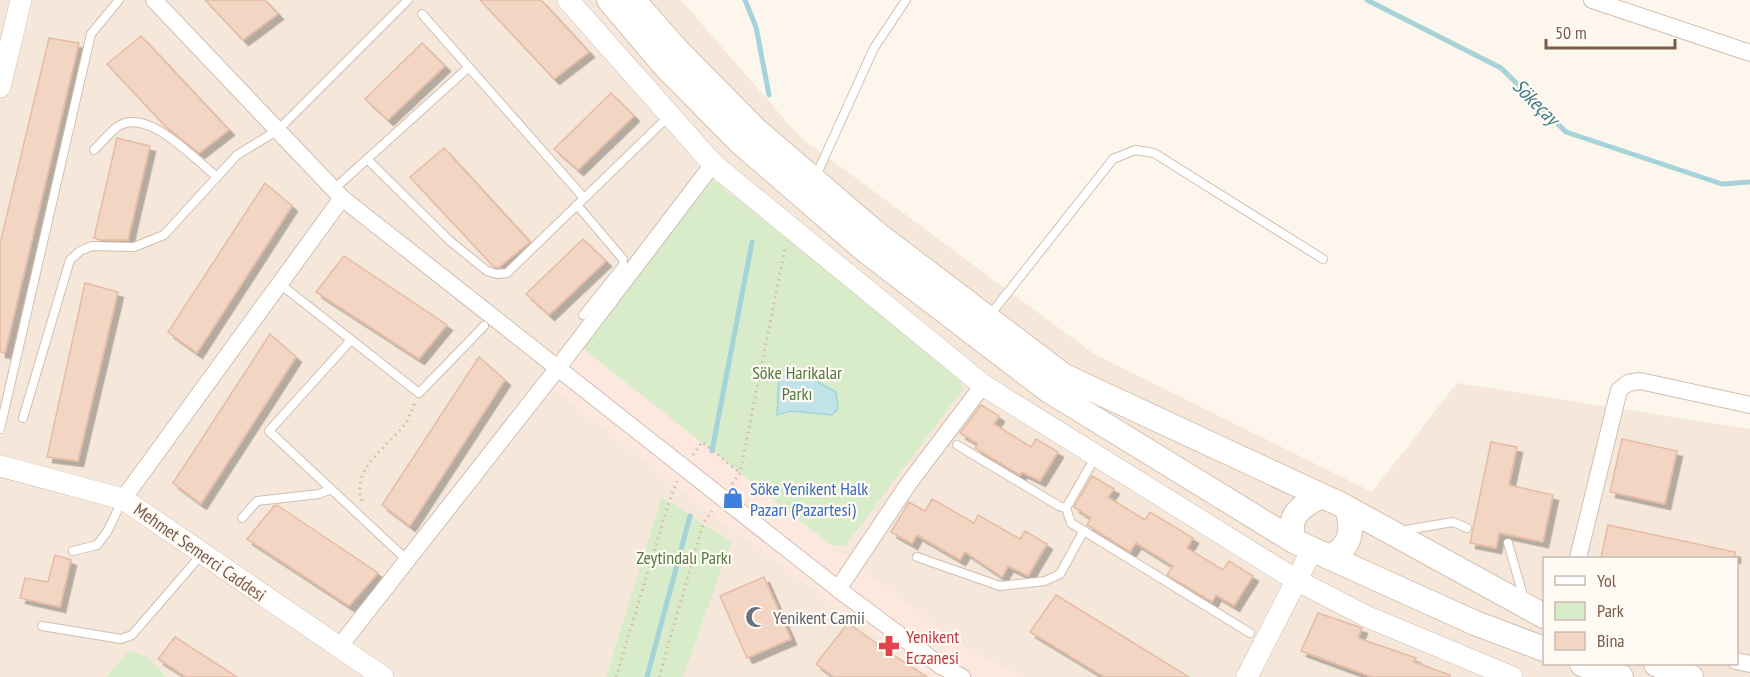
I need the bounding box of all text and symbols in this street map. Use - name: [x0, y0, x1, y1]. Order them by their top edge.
- scale bar: [1546, 12, 1675, 50]
- text: 50 m: [1555, 21, 1587, 44]
- water label: Sökeçay: [1507, 73, 1567, 133]
- park label: Söke Harikalar Parkı: [752, 361, 842, 405]
- place label: Söke Yenikent Halk Pazarı (Pazartesi): [750, 477, 868, 521]
- shop icon: Söke Yenikent Halk Pazarı (Pazartesi): [721, 486, 745, 510]
- street label: Mehmet Semerci Caddesi: [129, 498, 271, 606]
- park label: Zeytindalı Parkı: [636, 546, 732, 569]
- legend: [1543, 557, 1738, 665]
- text: Yol: [1597, 569, 1617, 592]
- text: Park: [1597, 599, 1624, 622]
- mosque icon: Yenikent Camii: [744, 605, 768, 629]
- place label: Yenikent Camii: [773, 606, 865, 629]
- place label: Yenikent Eczanesi: [906, 625, 959, 669]
- text: Bina: [1597, 629, 1625, 652]
- pharmacy icon: Yenikent Eczanesi: [877, 634, 901, 658]

